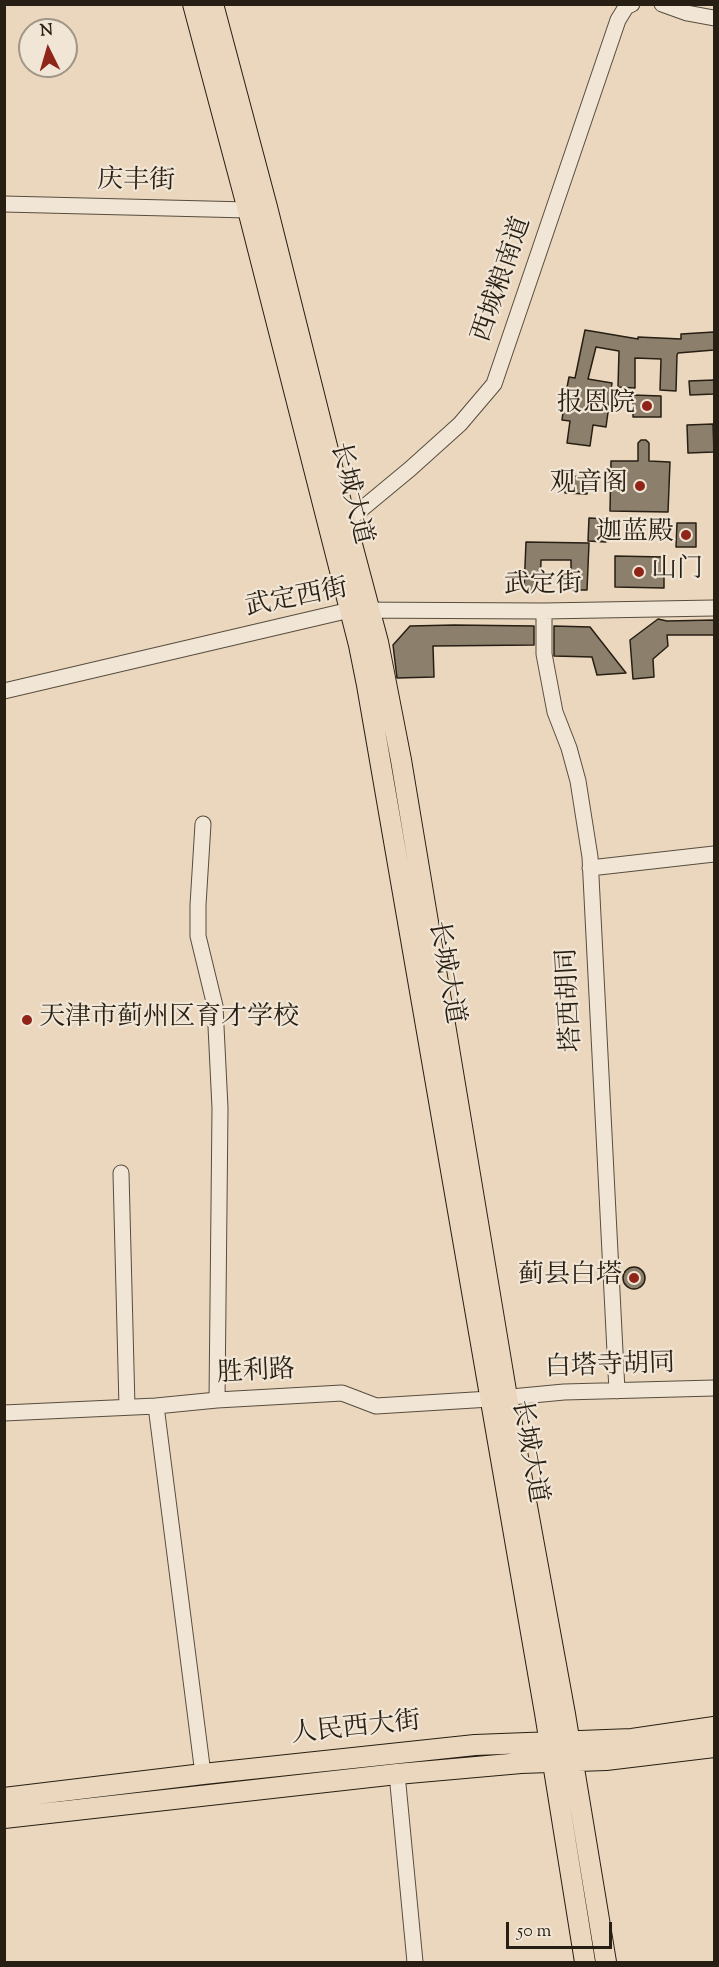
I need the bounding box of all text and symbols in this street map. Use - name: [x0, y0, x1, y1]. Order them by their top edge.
- north arrow: [18, 18, 78, 78]
- text: N: [39, 20, 54, 44]
- street label: 庆丰街: [97, 167, 175, 199]
- street label: 西城粮南道: [468, 213, 540, 347]
- place label: 报恩院: [557, 390, 635, 422]
- marker: 报恩院: [640, 399, 654, 413]
- street label: 长城大道: [321, 440, 377, 548]
- place label: 观音阁: [550, 470, 628, 502]
- marker: 观音阁: [633, 479, 647, 493]
- place label: 迦蓝殿: [596, 519, 674, 551]
- marker: 迦蓝殿: [679, 528, 693, 542]
- place label: 山门: [651, 556, 703, 588]
- marker: 山门: [632, 565, 646, 579]
- street label: 武定街: [504, 571, 582, 603]
- street label: 武定西街: [243, 575, 351, 625]
- street label: 长城大道: [420, 919, 468, 1027]
- street label: 塔西胡同: [554, 947, 590, 1053]
- place label: 天津市蓟州区育才学校: [39, 1004, 299, 1036]
- marker: 天津市蓟州区育才学校: [20, 1013, 34, 1027]
- place label: 蓟县白塔: [518, 1262, 622, 1294]
- marker: 蓟县白塔: [627, 1271, 641, 1285]
- street label: 白塔寺胡同: [544, 1350, 676, 1386]
- street label: 胜利路: [216, 1356, 296, 1392]
- street label: 长城大道: [503, 1398, 551, 1506]
- street label: 人民西大街: [290, 1708, 422, 1752]
- scale bar: [509, 1910, 616, 1948]
- text: 50 m: [517, 1919, 551, 1945]

